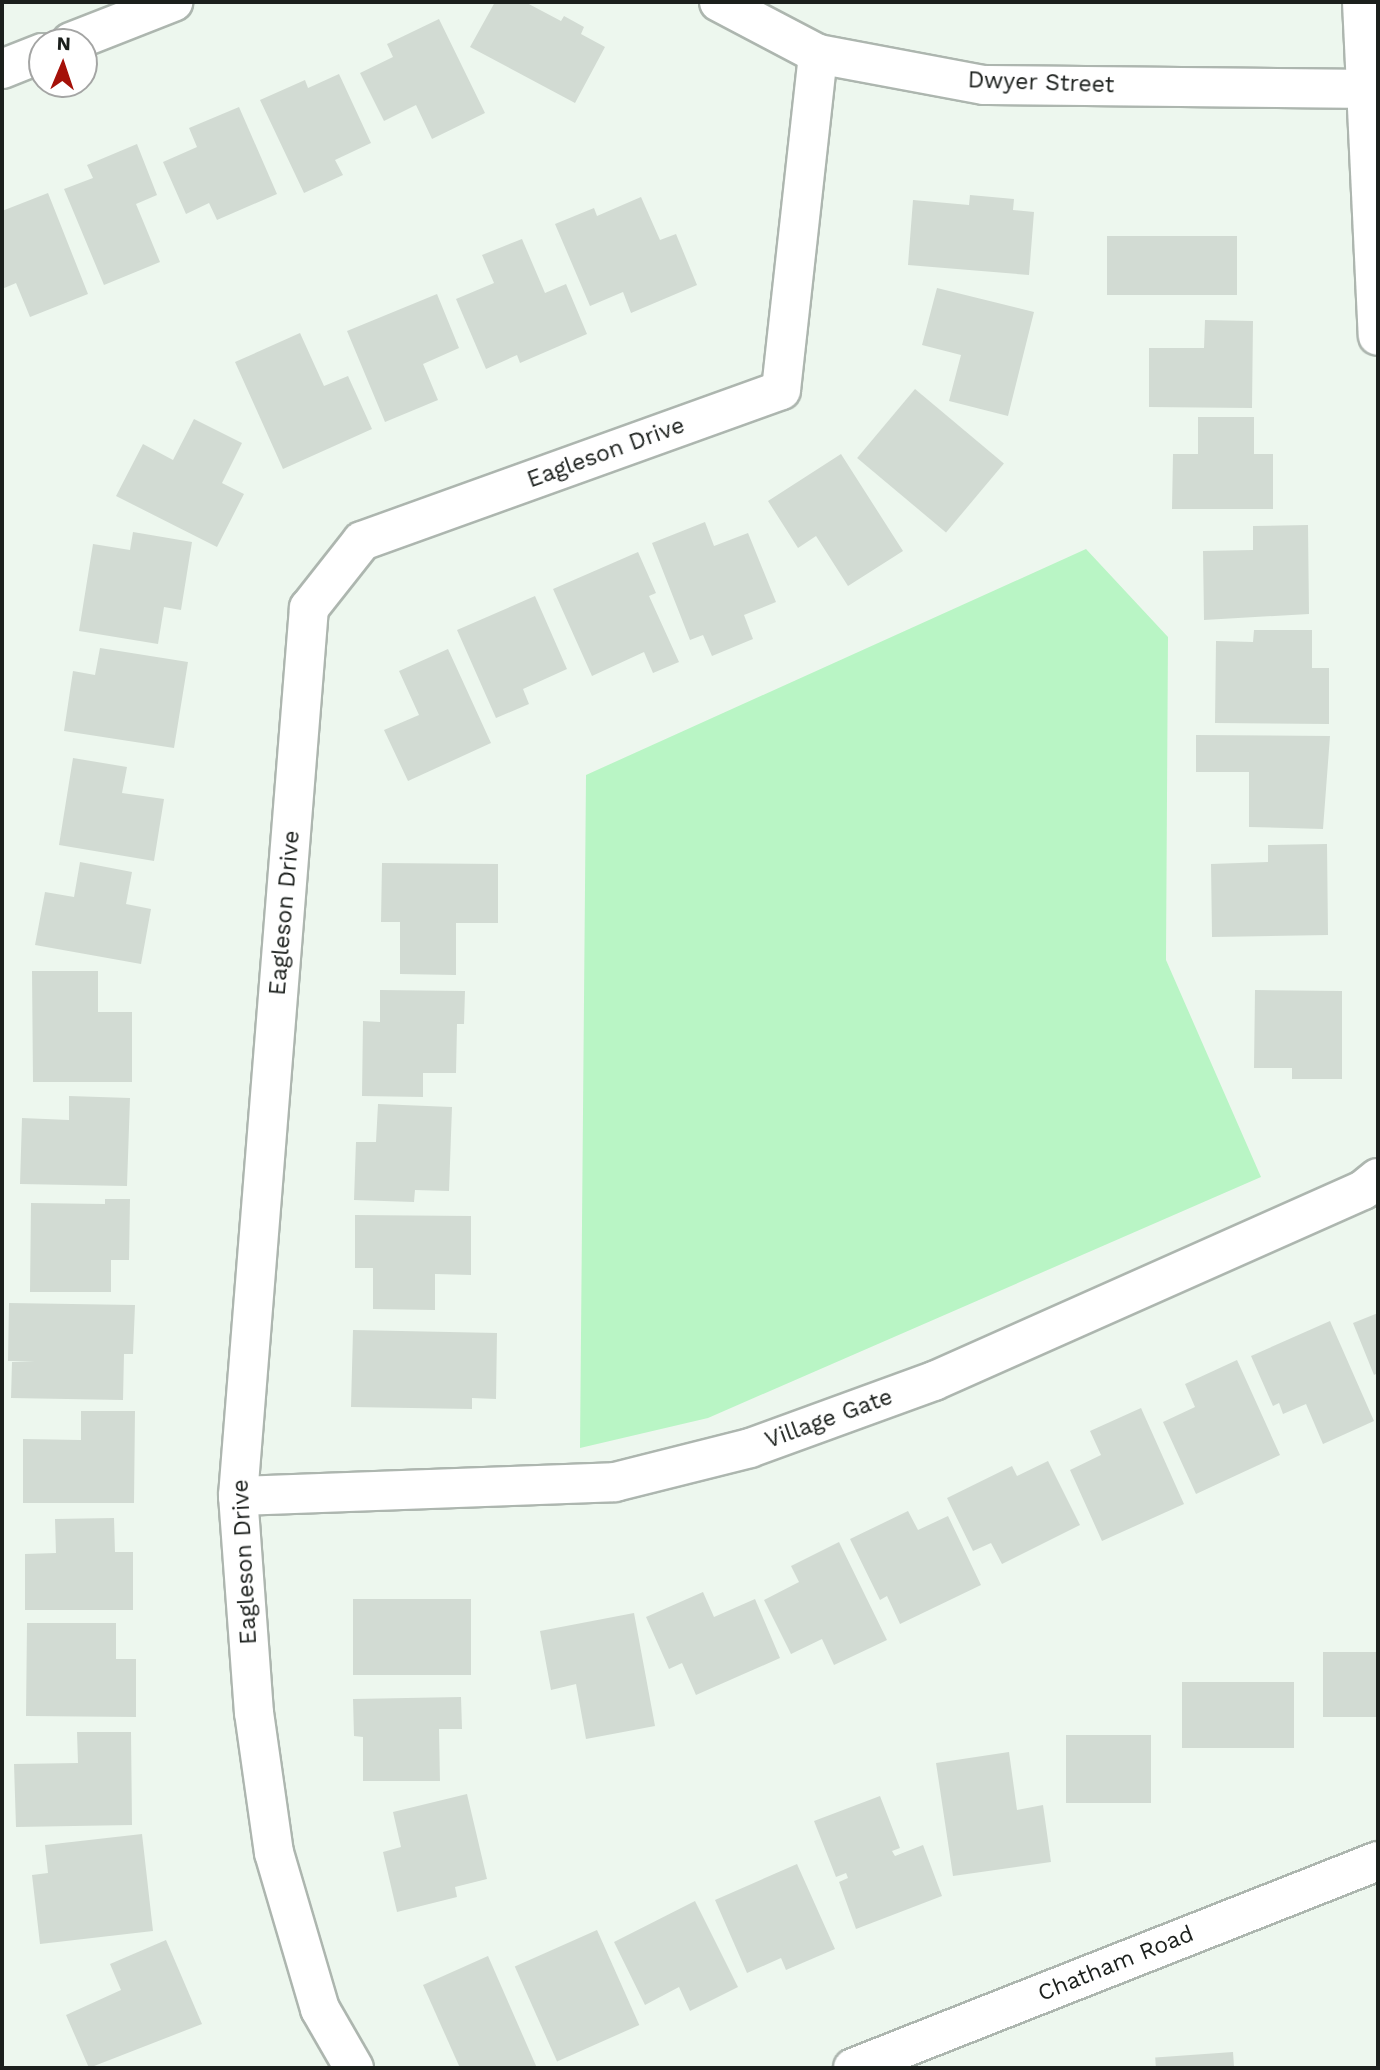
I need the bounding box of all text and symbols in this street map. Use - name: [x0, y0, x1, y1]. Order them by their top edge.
- north arrow: [28, 28, 98, 98]
- text: N: [56, 32, 71, 55]
- street label: Dwyer Street: [967, 67, 1115, 99]
- street label: Eagleson Drive: [524, 412, 688, 494]
- street label: Eagleson Drive: [264, 829, 306, 997]
- street label: Village Gate: [762, 1383, 896, 1455]
- street label: Eagleson Drive: [227, 1479, 263, 1645]
- street label: Chatham Road: [1034, 1920, 1198, 2008]

